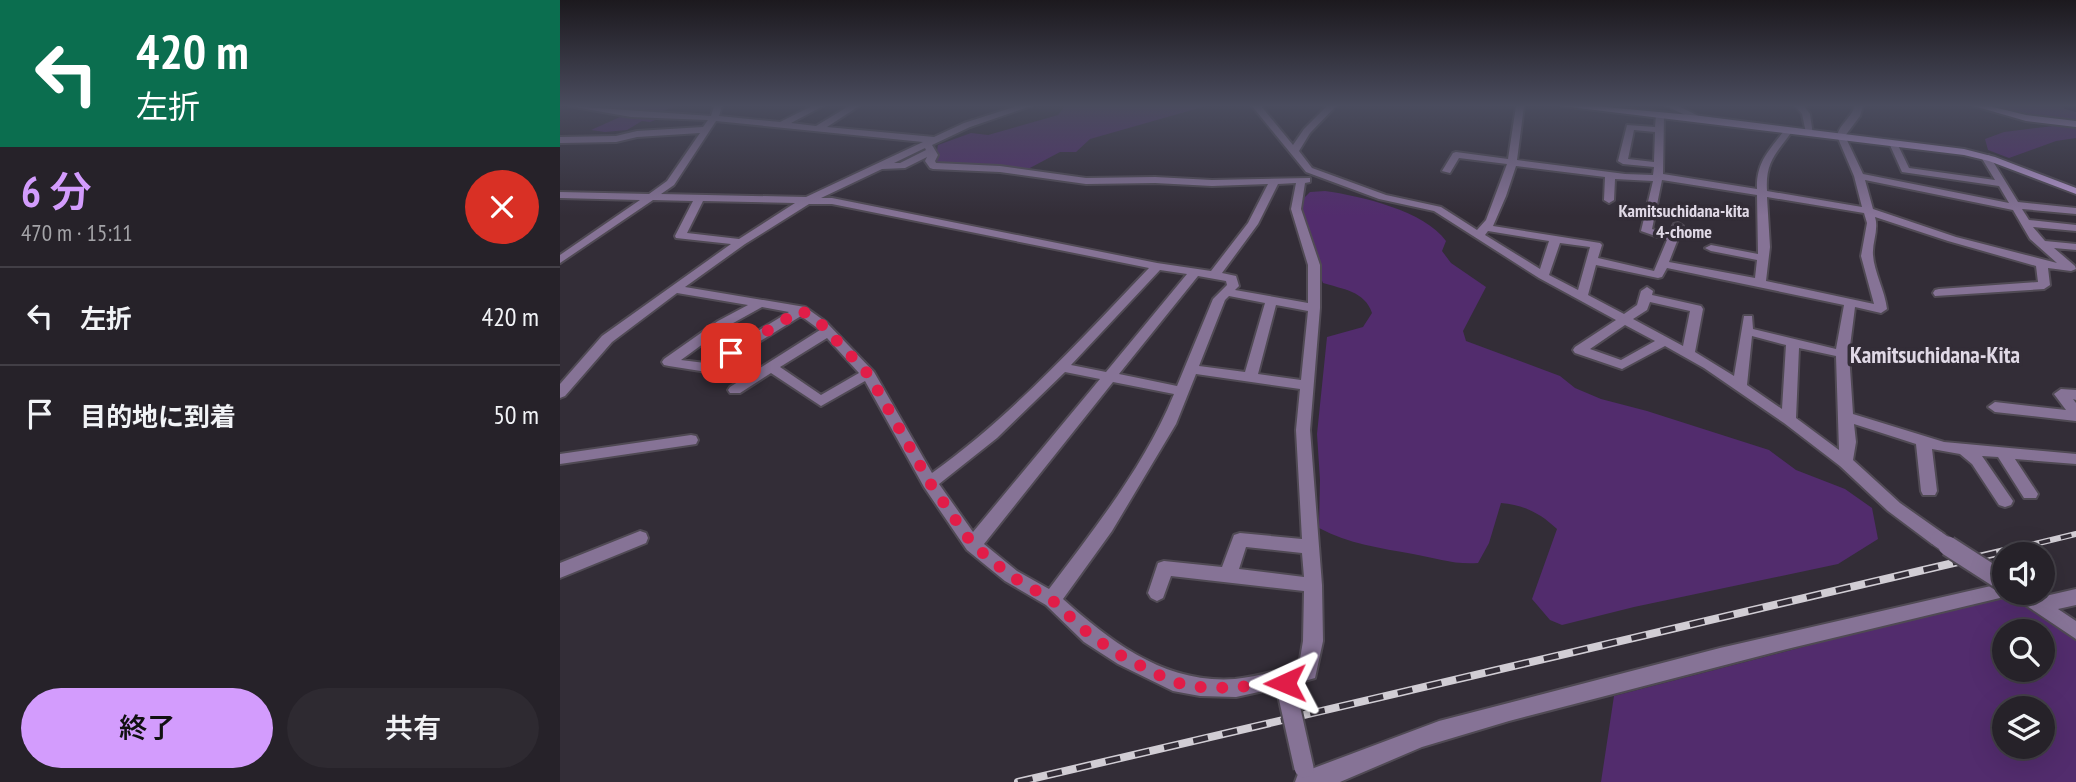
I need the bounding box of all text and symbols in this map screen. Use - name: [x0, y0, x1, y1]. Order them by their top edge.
- text: 420 m: [136, 19, 249, 83]
- icon: left: [21, 28, 112, 119]
- text: 左折: [136, 85, 200, 127]
- text: 6 分: [21, 164, 92, 219]
- button: close: [465, 170, 539, 244]
- district label: Kamitsuchidana-kita 4-chome: [1619, 199, 1749, 243]
- text: 470 m · 15:11: [21, 218, 133, 247]
- icon: left: [21, 297, 59, 335]
- text: 420 m: [481, 300, 539, 333]
- text: 左折: [80, 302, 132, 335]
- pin: [701, 323, 761, 383]
- icon: arrive: [712, 334, 750, 372]
- district label: Kamitsuchidana-Kita: [1850, 340, 2020, 369]
- icon: arrive: [21, 395, 59, 433]
- text: 50 m: [493, 398, 539, 431]
- text: 目的地に到着: [80, 400, 236, 433]
- map controls: [1992, 542, 2055, 759]
- button: sound: [1992, 542, 2055, 605]
- button: search: [1992, 619, 2055, 682]
- position arrow: [1248, 646, 1322, 720]
- button: 終了: [21, 688, 273, 768]
- button: 共有: [287, 688, 539, 768]
- button: layers: [1992, 696, 2055, 759]

